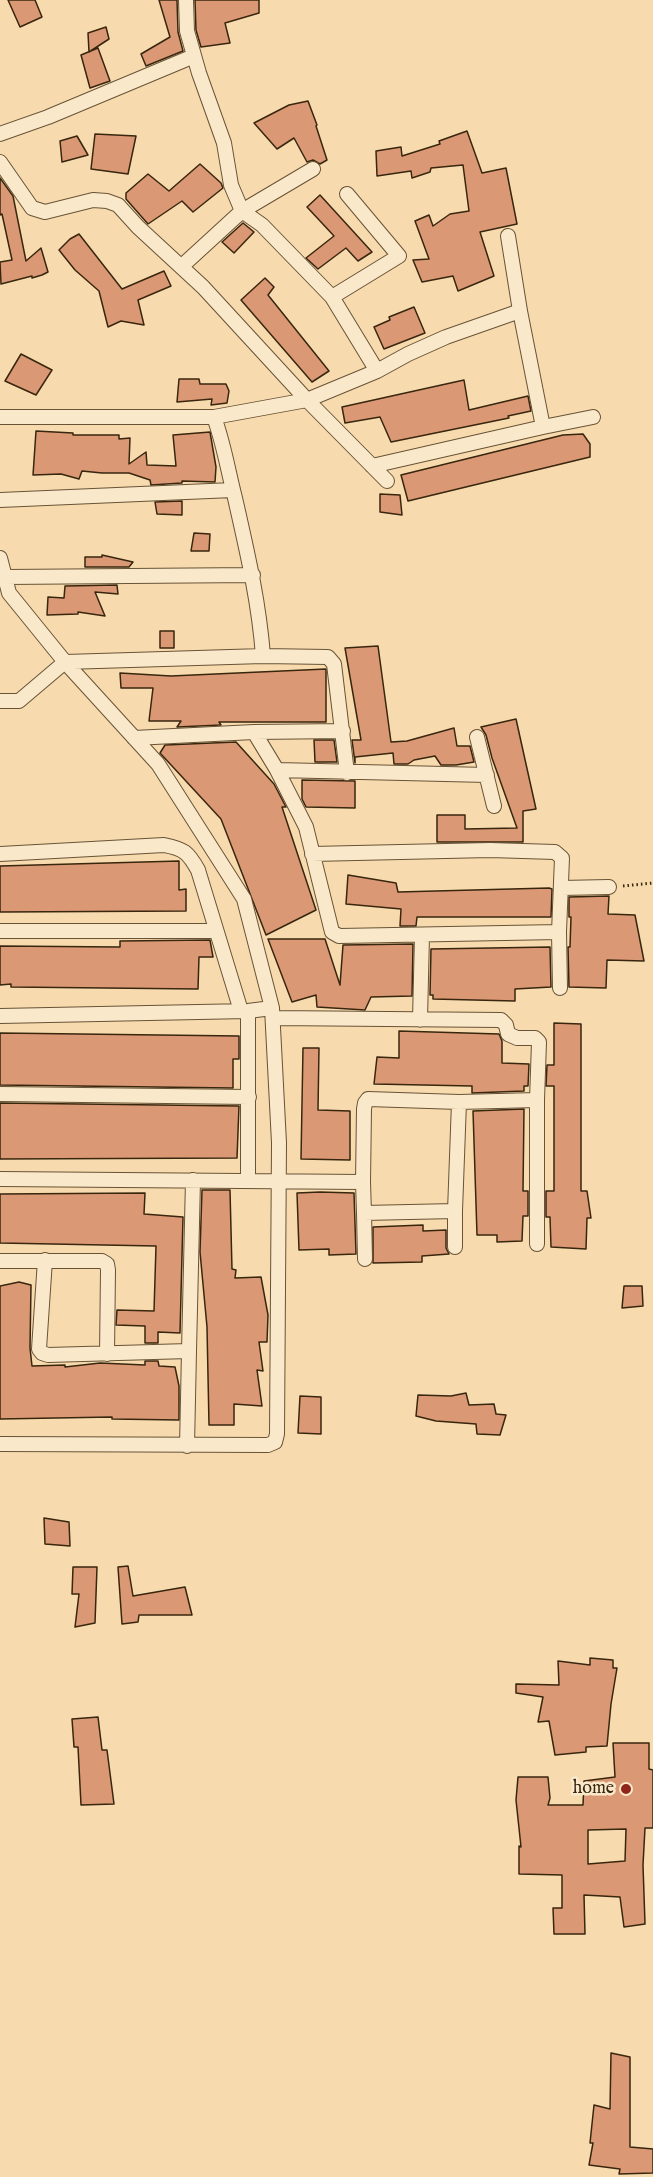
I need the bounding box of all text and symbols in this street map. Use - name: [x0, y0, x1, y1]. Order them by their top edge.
- place label: home: [573, 1778, 614, 1800]
- marker: home: [619, 1782, 633, 1796]

